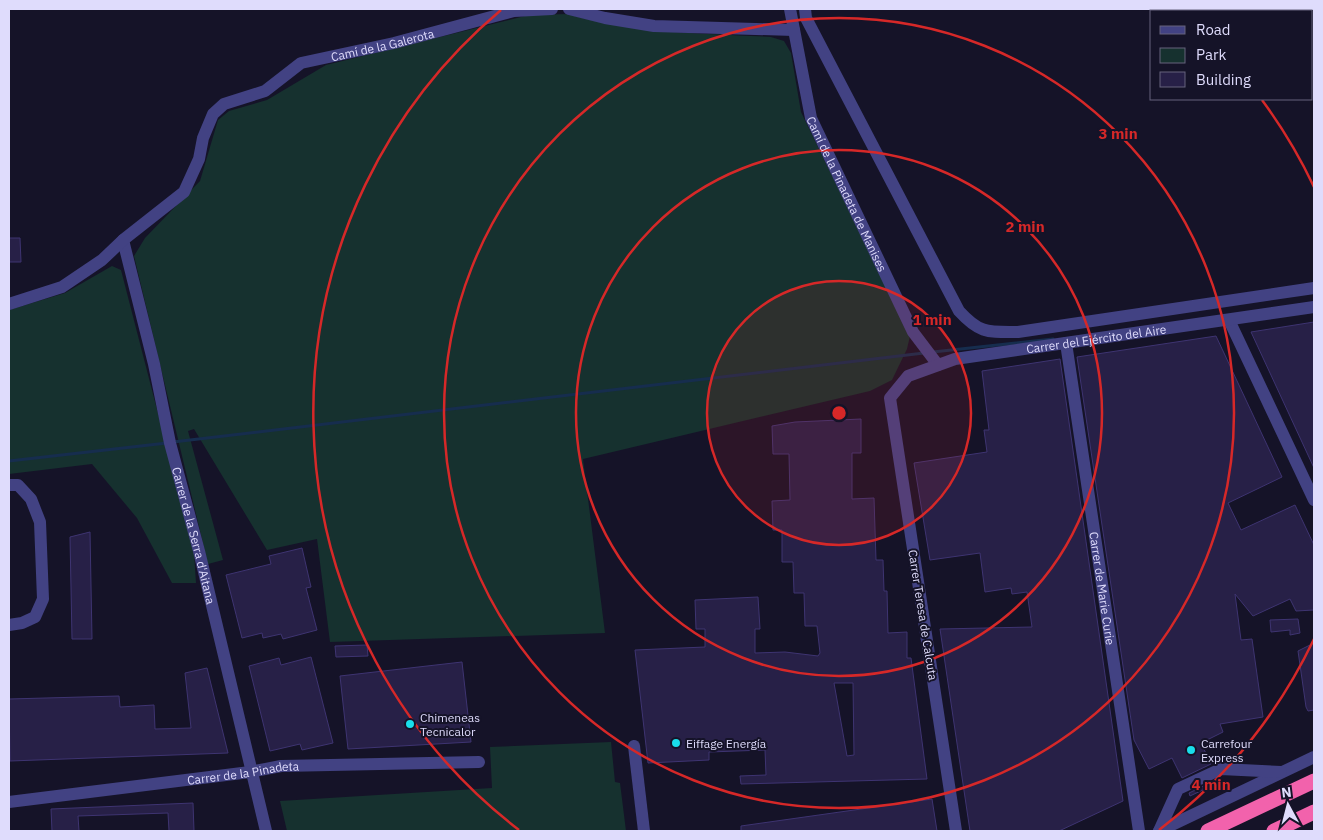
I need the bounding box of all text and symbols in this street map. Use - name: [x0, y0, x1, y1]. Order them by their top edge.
- legend: [1150, 10, 1313, 100]
- text: Road: [1196, 20, 1231, 39]
- street label: Camí de la Galerota: [329, 25, 436, 64]
- text: Park: [1196, 45, 1226, 64]
- text: Building: [1196, 70, 1251, 89]
- street label: Camí de la Pinadeta de Manises: [804, 114, 891, 274]
- text: 3 min: [1098, 124, 1138, 143]
- text: 2 min: [1005, 217, 1045, 236]
- text: 1 min: [912, 310, 952, 329]
- street label: Carrer del Ejército del Aire: [1025, 321, 1168, 356]
- centre of rings: [830, 404, 848, 422]
- street label: Carrer de la Serra d'Aitana: [169, 465, 219, 606]
- street label: Carrer de Marie Curie: [1087, 531, 1119, 646]
- street label: Carrer Teresa de Calcuta: [905, 549, 941, 682]
- place label: Chimeneas Tecnicalor: [420, 710, 480, 739]
- marker: Chimeneas Tecnicalor: [404, 718, 416, 730]
- place label: Eiffage Energía: [686, 736, 767, 751]
- place label: Carrefour Express: [1201, 736, 1253, 765]
- marker: Eiffage Energía: [670, 737, 682, 749]
- marker: Carrefour Express: [1185, 744, 1197, 756]
- street label: Carrer de la Pinadeta: [186, 758, 300, 787]
- text: 4 min: [1191, 775, 1231, 794]
- north arrow: [1263, 780, 1313, 830]
- text: N: [1280, 783, 1293, 802]

